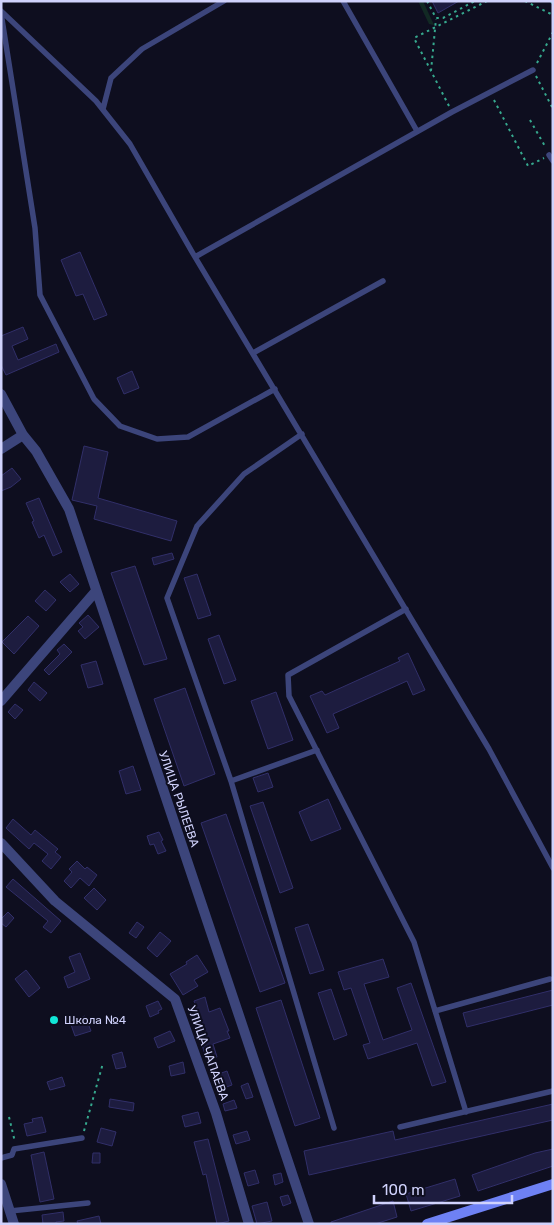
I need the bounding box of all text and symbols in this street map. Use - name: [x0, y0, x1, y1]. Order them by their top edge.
- street label: УЛИЦА РЫЛЕЕВА: [156, 749, 202, 849]
- street label: УЛИЦА ЧАПАЕВА: [184, 1004, 232, 1102]
- place label: Школа №4: [64, 1013, 127, 1027]
- marker: Школа №4: [48, 1014, 60, 1026]
- scale bar: [374, 1172, 512, 1204]
- text: 100 m: [382, 1181, 424, 1199]

